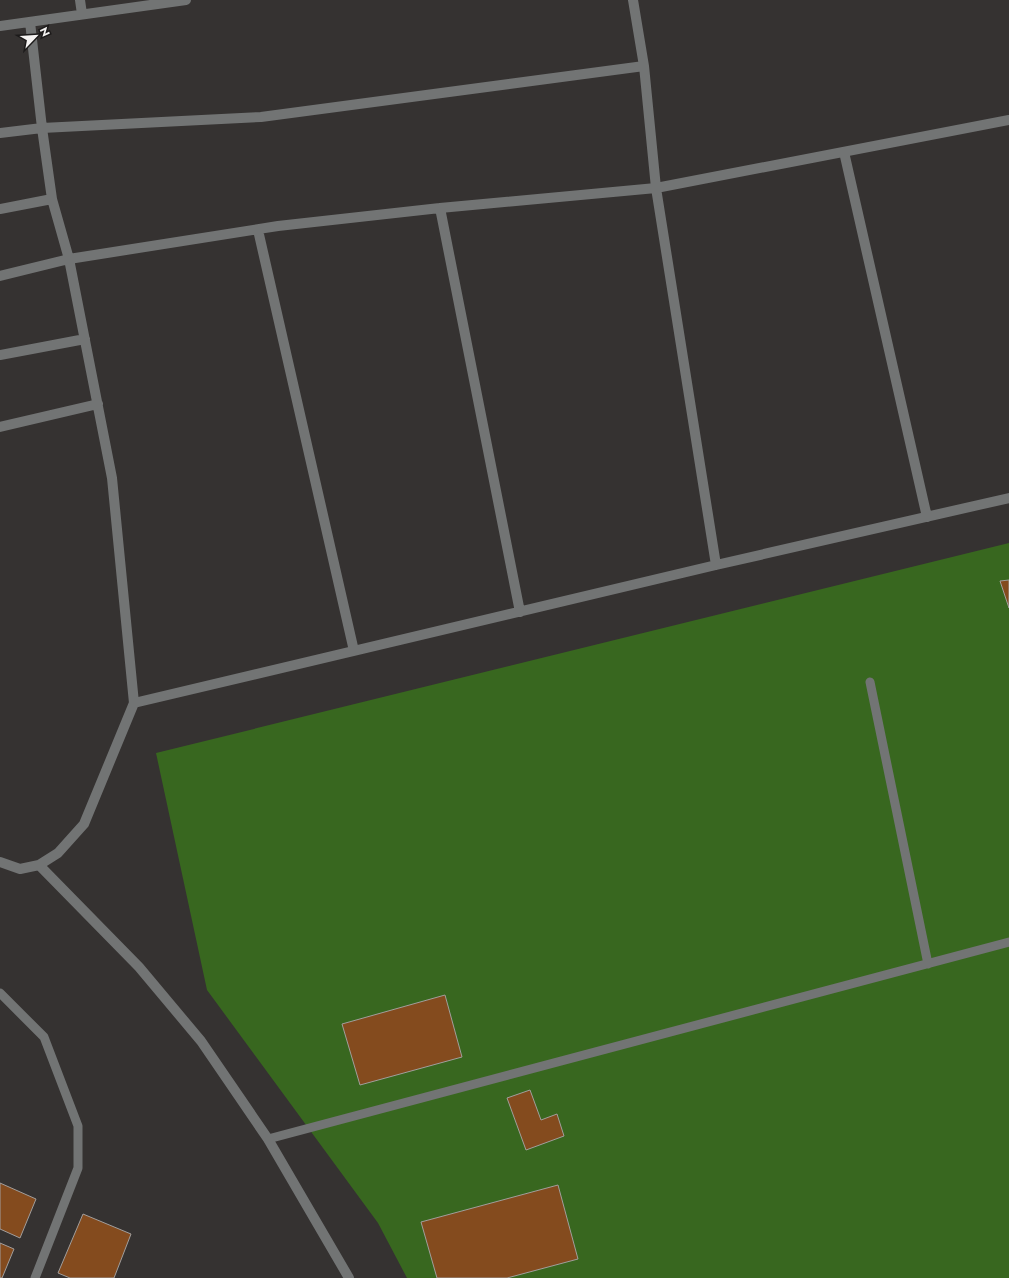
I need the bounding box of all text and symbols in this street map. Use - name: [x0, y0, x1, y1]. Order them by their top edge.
- north arrow: [16, 16, 56, 56]
- text: N: [36, 24, 54, 39]

